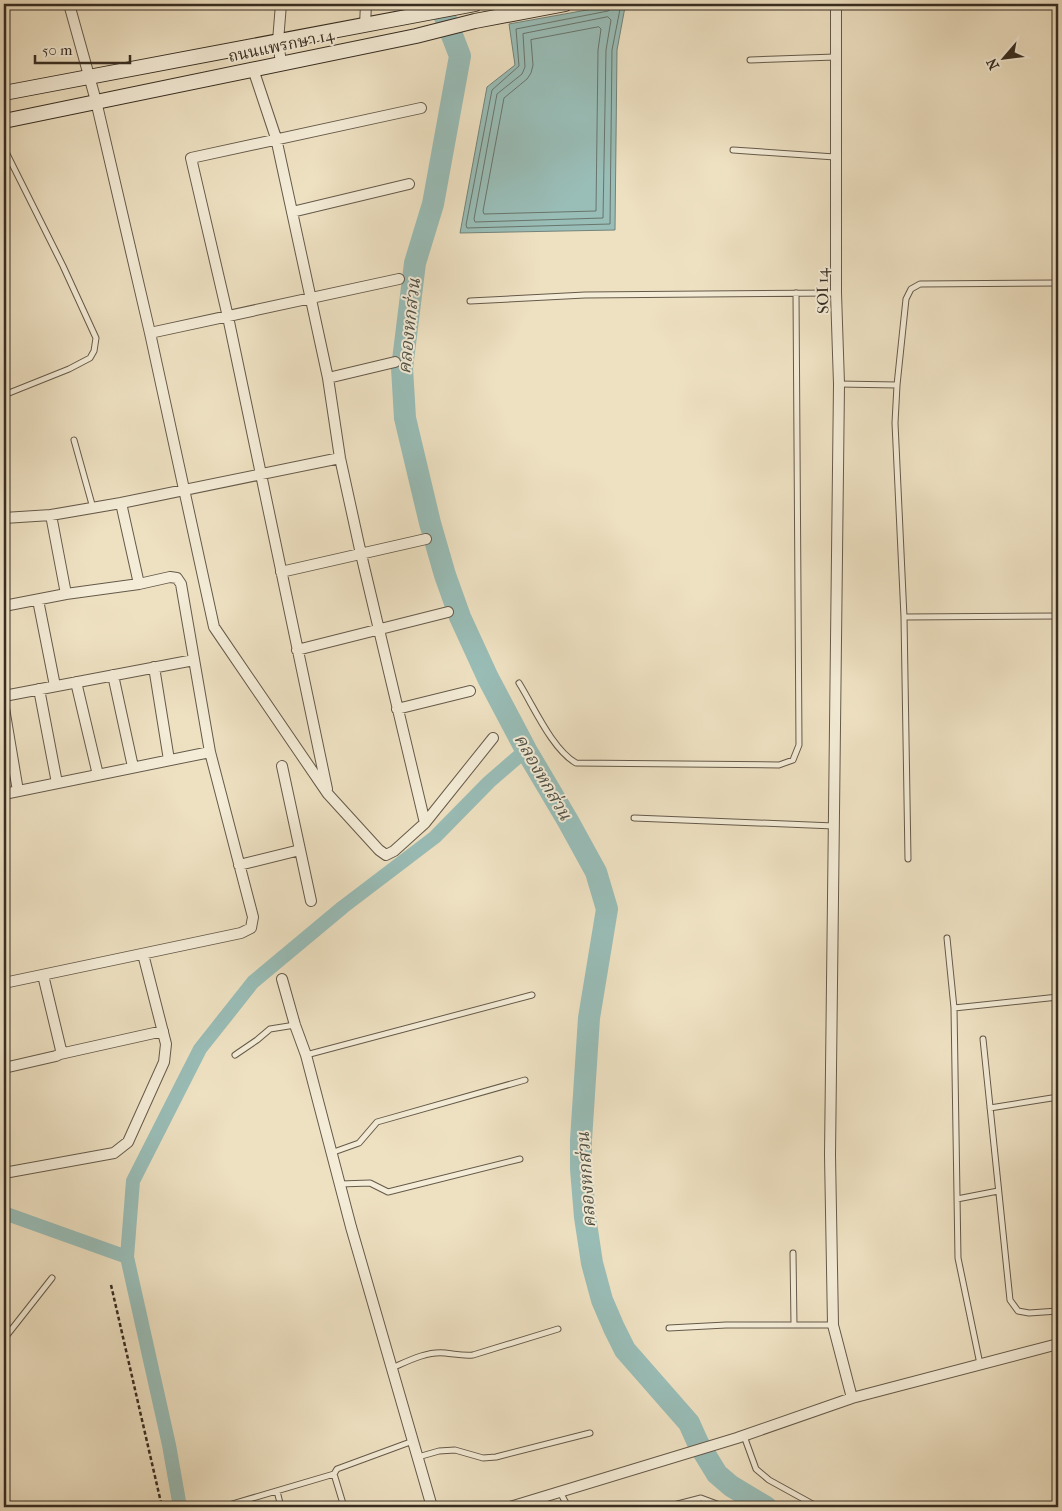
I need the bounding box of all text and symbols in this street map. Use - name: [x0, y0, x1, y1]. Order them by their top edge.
- street label: ถนนแพรกษา 14: [226, 25, 336, 66]
- scale bar: [35, 32, 130, 64]
- north arrow: [980, 32, 1030, 82]
- text: 50 m: [42, 41, 73, 59]
- text: N: [983, 55, 1003, 73]
- street label: SOI 14: [813, 267, 832, 314]
- water label: คลองหกส่วน: [394, 277, 425, 375]
- water label: คลองหกส่วน: [509, 730, 576, 824]
- water label: คลองหกส่วน: [573, 1131, 600, 1229]

